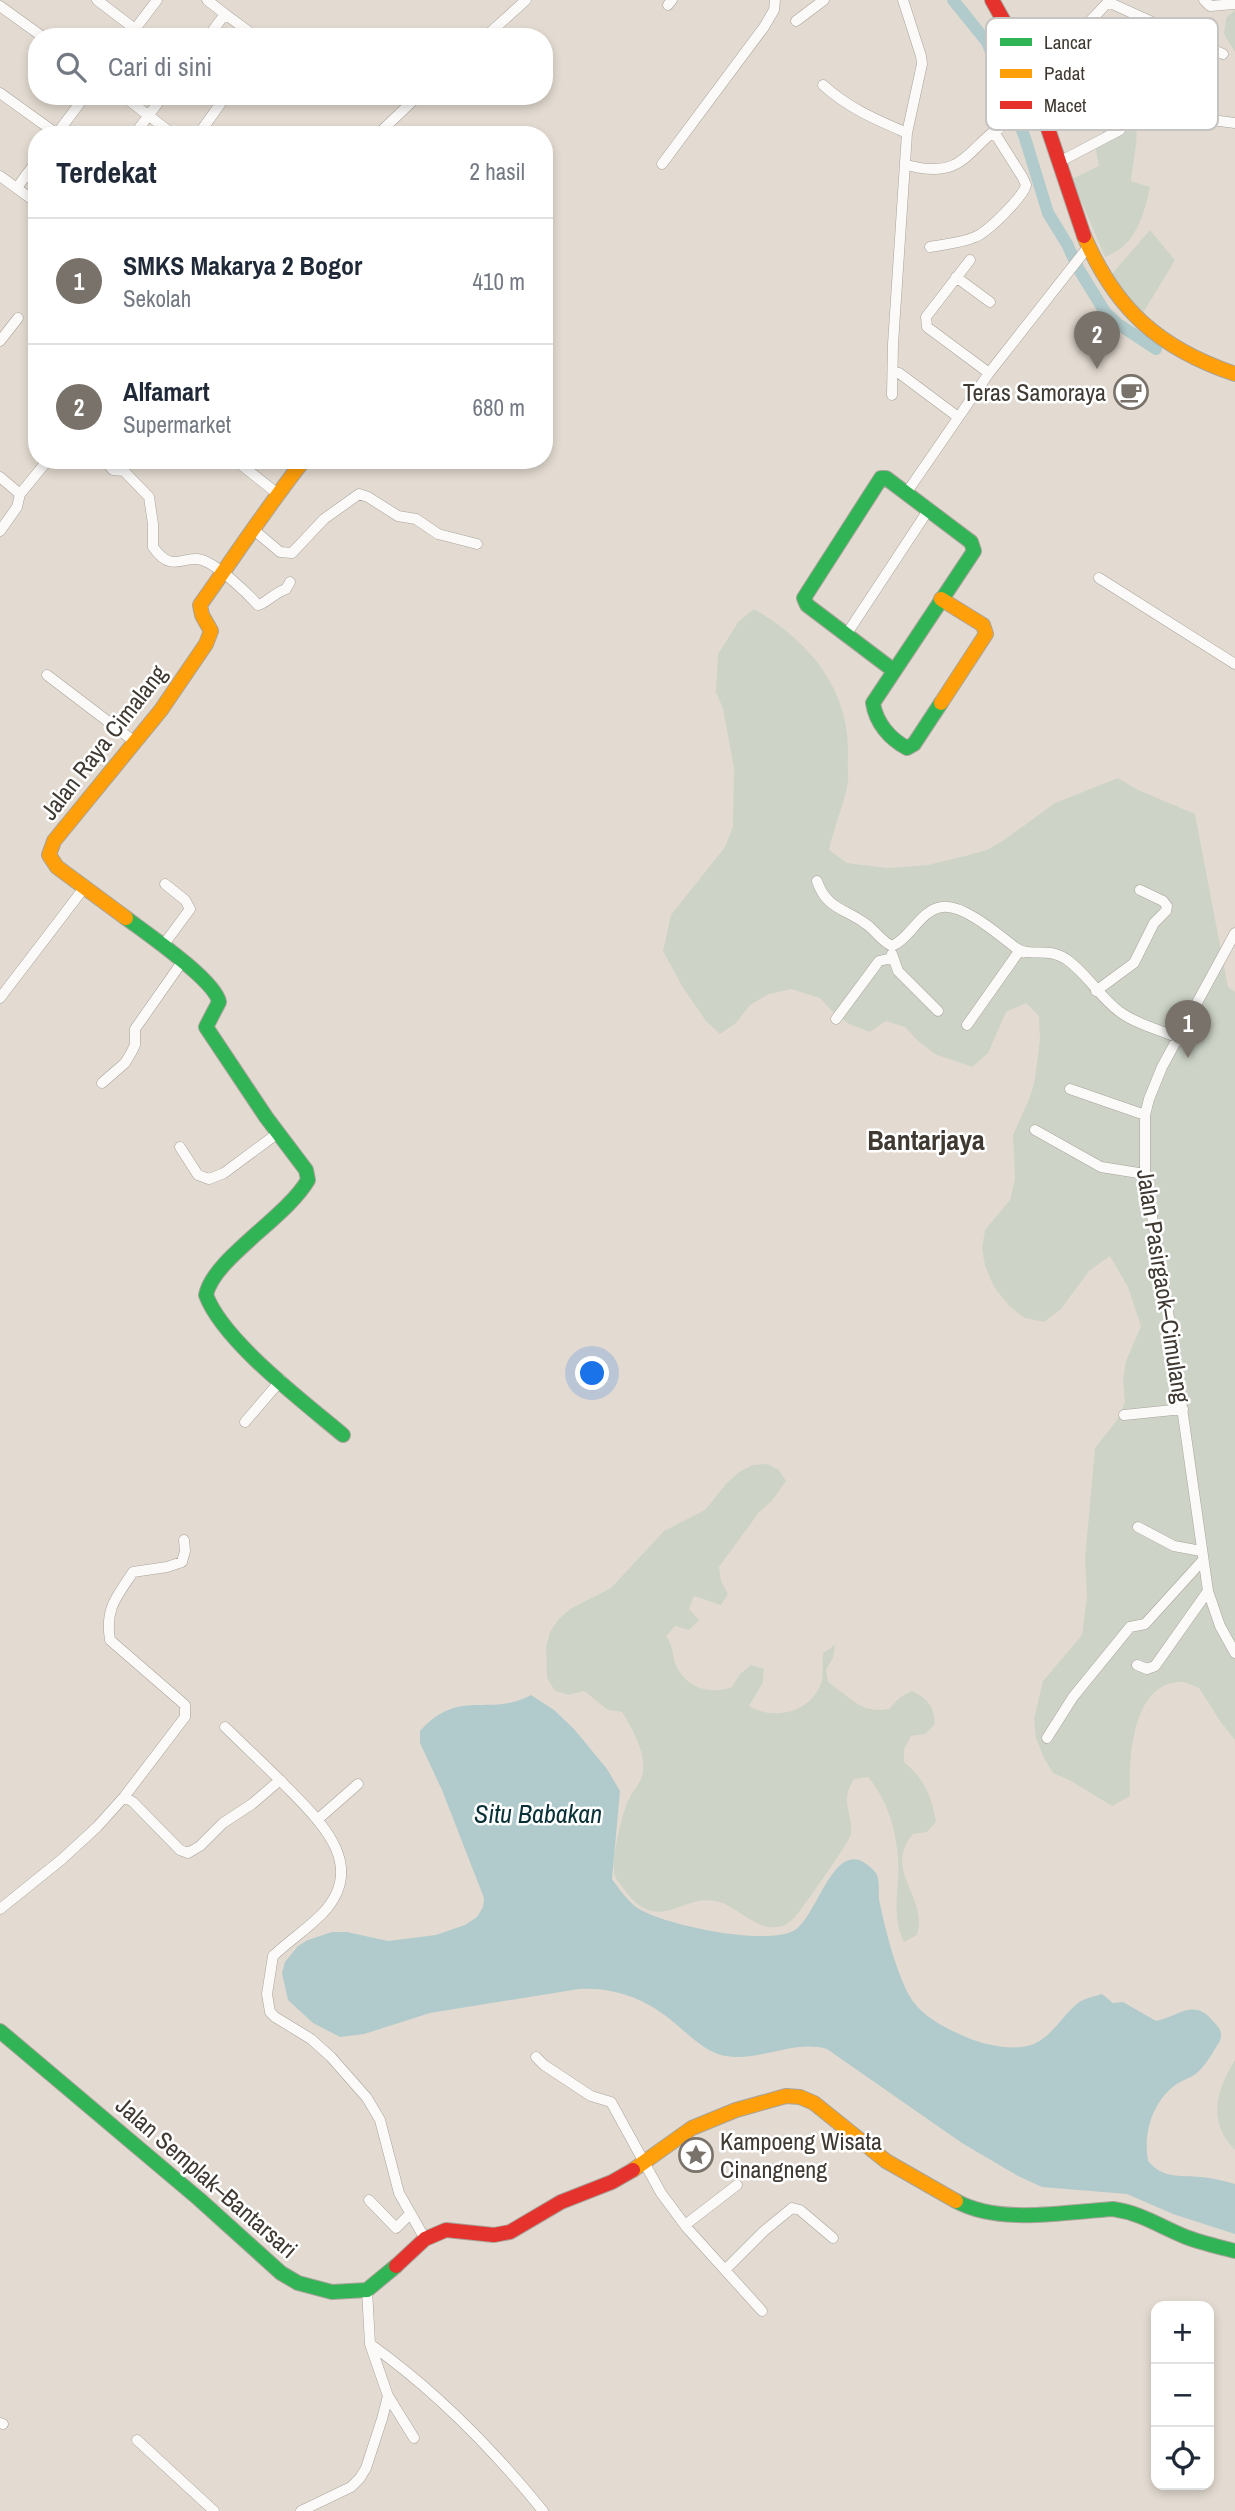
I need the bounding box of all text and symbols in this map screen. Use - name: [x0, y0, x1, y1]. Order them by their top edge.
- legend: [986, 18, 1218, 130]
- search box: [28, 28, 553, 105]
- text: Lancar: [1044, 29, 1092, 55]
- icon: search: [52, 48, 90, 86]
- text: Cari di sini: [108, 49, 212, 84]
- text: Padat: [1044, 60, 1085, 86]
- text: Macet: [1044, 92, 1087, 118]
- text: Terdekat: [56, 152, 157, 192]
- text: 2 hasil: [469, 156, 525, 187]
- text: SMKS Makarya 2 Bogor: [123, 248, 362, 283]
- text: 1: [74, 266, 84, 297]
- text: 410 m: [473, 266, 525, 297]
- text: Sekolah: [123, 283, 191, 314]
- pin: 2: [1074, 311, 1120, 369]
- cafe icon: Teras Samoraya: [1112, 373, 1150, 411]
- text: Alfamart: [123, 374, 209, 409]
- place label: Teras Samoraya: [963, 376, 1106, 408]
- text: 2: [74, 392, 84, 423]
- text: 680 m: [473, 392, 525, 423]
- text: Supermarket: [123, 409, 231, 440]
- street label: Jalan Raya Cimalang: [32, 658, 174, 826]
- pin: 1: [1165, 1000, 1211, 1058]
- district label: Bantarjaya: [867, 1121, 985, 1159]
- street label: Jalan Pasirgaok–Cimulang: [1130, 1167, 1198, 1405]
- your location: [575, 1356, 609, 1390]
- water label: Situ Babakan: [474, 1796, 602, 1831]
- street label: Jalan Semplak–Bantarsari: [109, 2089, 305, 2265]
- place label: Kampoeng Wisata Cinangneng: [720, 2125, 882, 2185]
- place icon: Kampoeng Wisata Cinangneng: [677, 2136, 715, 2174]
- map controls: [1151, 2301, 1214, 2490]
- button: +: [1151, 2301, 1214, 2364]
- button: −: [1151, 2364, 1214, 2427]
- button: locate: [1151, 2427, 1214, 2490]

